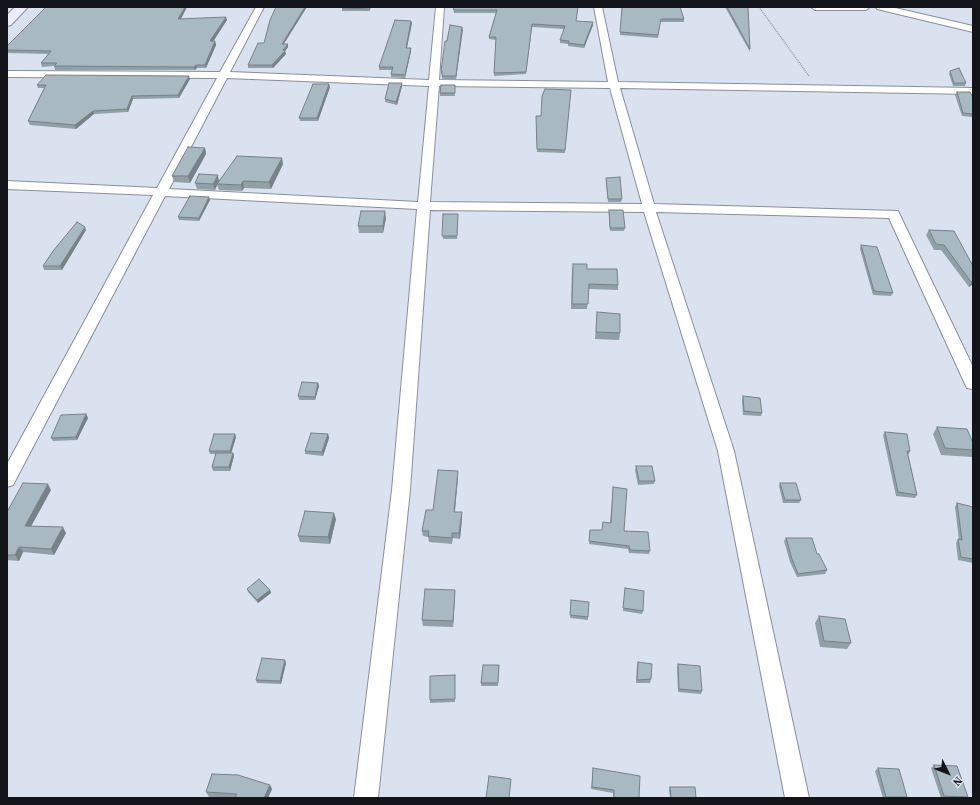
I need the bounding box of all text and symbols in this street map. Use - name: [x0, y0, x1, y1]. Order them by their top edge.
- north arrow: [928, 753, 968, 793]
- text: N: [949, 773, 966, 789]

